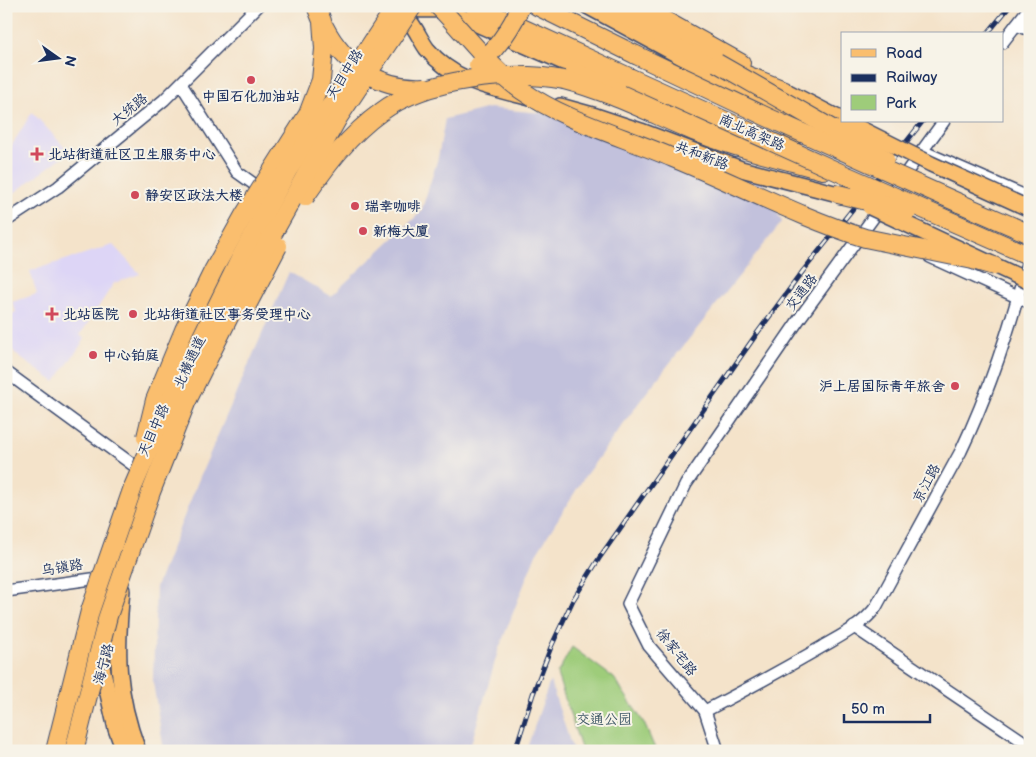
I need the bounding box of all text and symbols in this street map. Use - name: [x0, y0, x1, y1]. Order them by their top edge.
- north arrow: [32, 32, 82, 82]
- legend: [841, 32, 1004, 122]
- text: Road: [886, 44, 922, 63]
- street label: 天目中路: [322, 46, 366, 103]
- text: N: [61, 54, 80, 68]
- text: Railway: [886, 68, 937, 87]
- marker: 中国石化加油站: [245, 74, 257, 86]
- place label: 中国石化加油站: [202, 88, 300, 105]
- street label: 大统路: [108, 90, 151, 129]
- text: Park: [886, 94, 917, 113]
- street label: 南北高架路: [716, 110, 787, 154]
- street label: 共和新路: [673, 137, 731, 173]
- place label: 北站街道社区卫生服务中心: [48, 146, 216, 163]
- marker: 北站街道社区卫生服务中心: [30, 147, 44, 161]
- place label: 静安区政法大楼: [145, 187, 243, 204]
- marker: 静安区政法大楼: [129, 189, 141, 201]
- place label: 瑞幸咖啡: [365, 198, 421, 215]
- marker: 瑞幸咖啡: [349, 200, 361, 212]
- place label: 新梅大廈: [373, 223, 429, 240]
- marker: 新梅大廈: [357, 225, 369, 237]
- street label: 交通路: [782, 270, 821, 314]
- place label: 北站医院: [63, 306, 119, 323]
- place label: 北站街道社区事务受理中心: [143, 306, 311, 323]
- marker: 北站医院: [45, 307, 59, 321]
- marker: 北站街道社区事务受理中心: [127, 308, 139, 320]
- street label: 北横通道: [170, 333, 209, 391]
- place label: 中心铂庭: [103, 347, 159, 364]
- marker: 中心铂庭: [87, 349, 99, 361]
- place label: 沪上居国际青年旅舍: [819, 378, 945, 395]
- marker: 沪上居国际青年旅舍: [949, 380, 961, 392]
- street label: 天目中路: [134, 401, 173, 459]
- street label: 京江路: [909, 461, 944, 506]
- street label: 乌镇路: [40, 556, 84, 579]
- street label: 徐家宅路: [653, 625, 701, 680]
- street label: 海宁路: [90, 642, 117, 687]
- scale bar: [844, 692, 930, 724]
- text: 50 m: [851, 700, 885, 719]
- park label: 交通公园: [576, 711, 632, 728]

